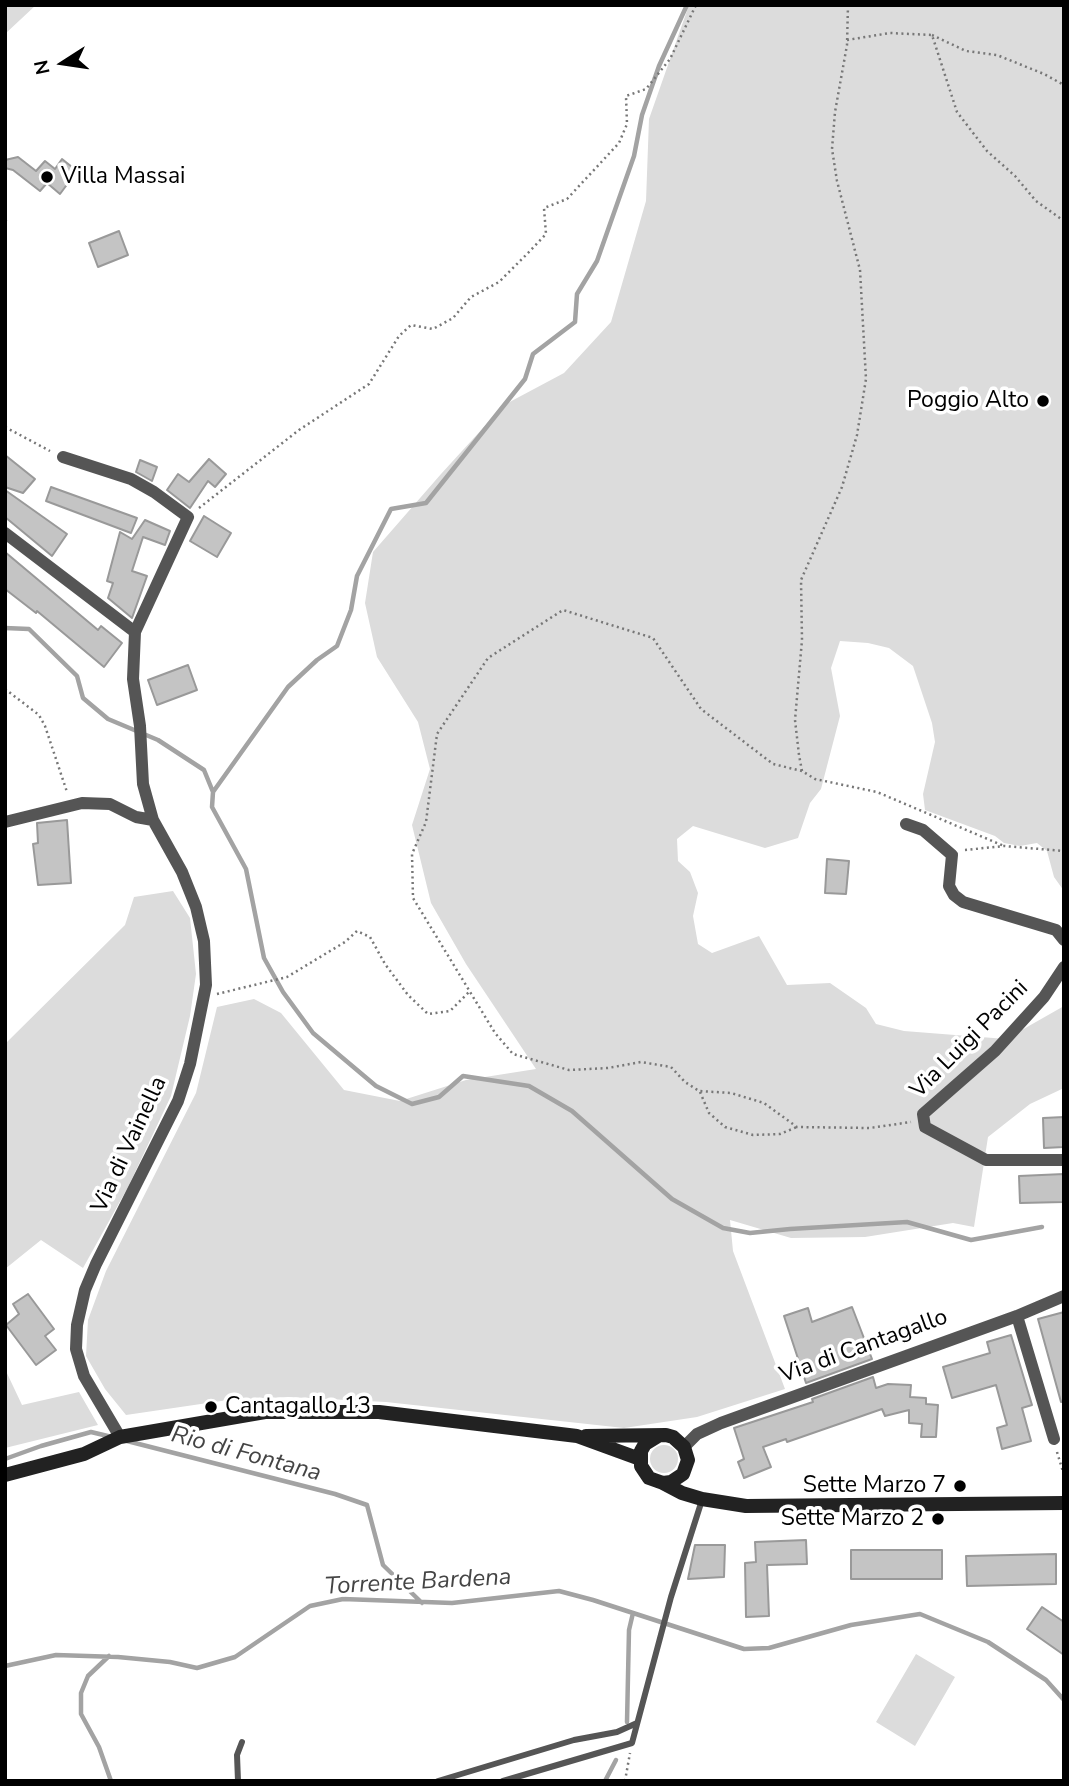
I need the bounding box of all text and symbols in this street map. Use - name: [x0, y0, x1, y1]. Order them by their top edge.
- north arrow: [28, 28, 98, 98]
- text: N: [28, 58, 57, 77]
- place label: Villa Massai: [61, 163, 185, 191]
- marker: Villa Massai: [39, 169, 55, 185]
- place label: Poggio Alto: [907, 387, 1029, 415]
- marker: Poggio Alto: [1035, 393, 1051, 409]
- street label: Via Luigi Pacini: [905, 975, 1035, 1105]
- street label: Via di Vainella: [86, 1073, 174, 1217]
- street label: Via di Cantagallo: [776, 1304, 952, 1390]
- place label: Cantagallo 13: [225, 1393, 371, 1421]
- marker: Cantagallo 13: [203, 1399, 219, 1415]
- water label: Rio di Fontana: [168, 1421, 324, 1489]
- place label: Sette Marzo 7: [803, 1472, 946, 1500]
- marker: Sette Marzo 7: [952, 1478, 968, 1494]
- place label: Sette Marzo 2: [781, 1505, 924, 1533]
- marker: Sette Marzo 2: [930, 1511, 946, 1527]
- water label: Torrente Bardena: [324, 1564, 512, 1602]

